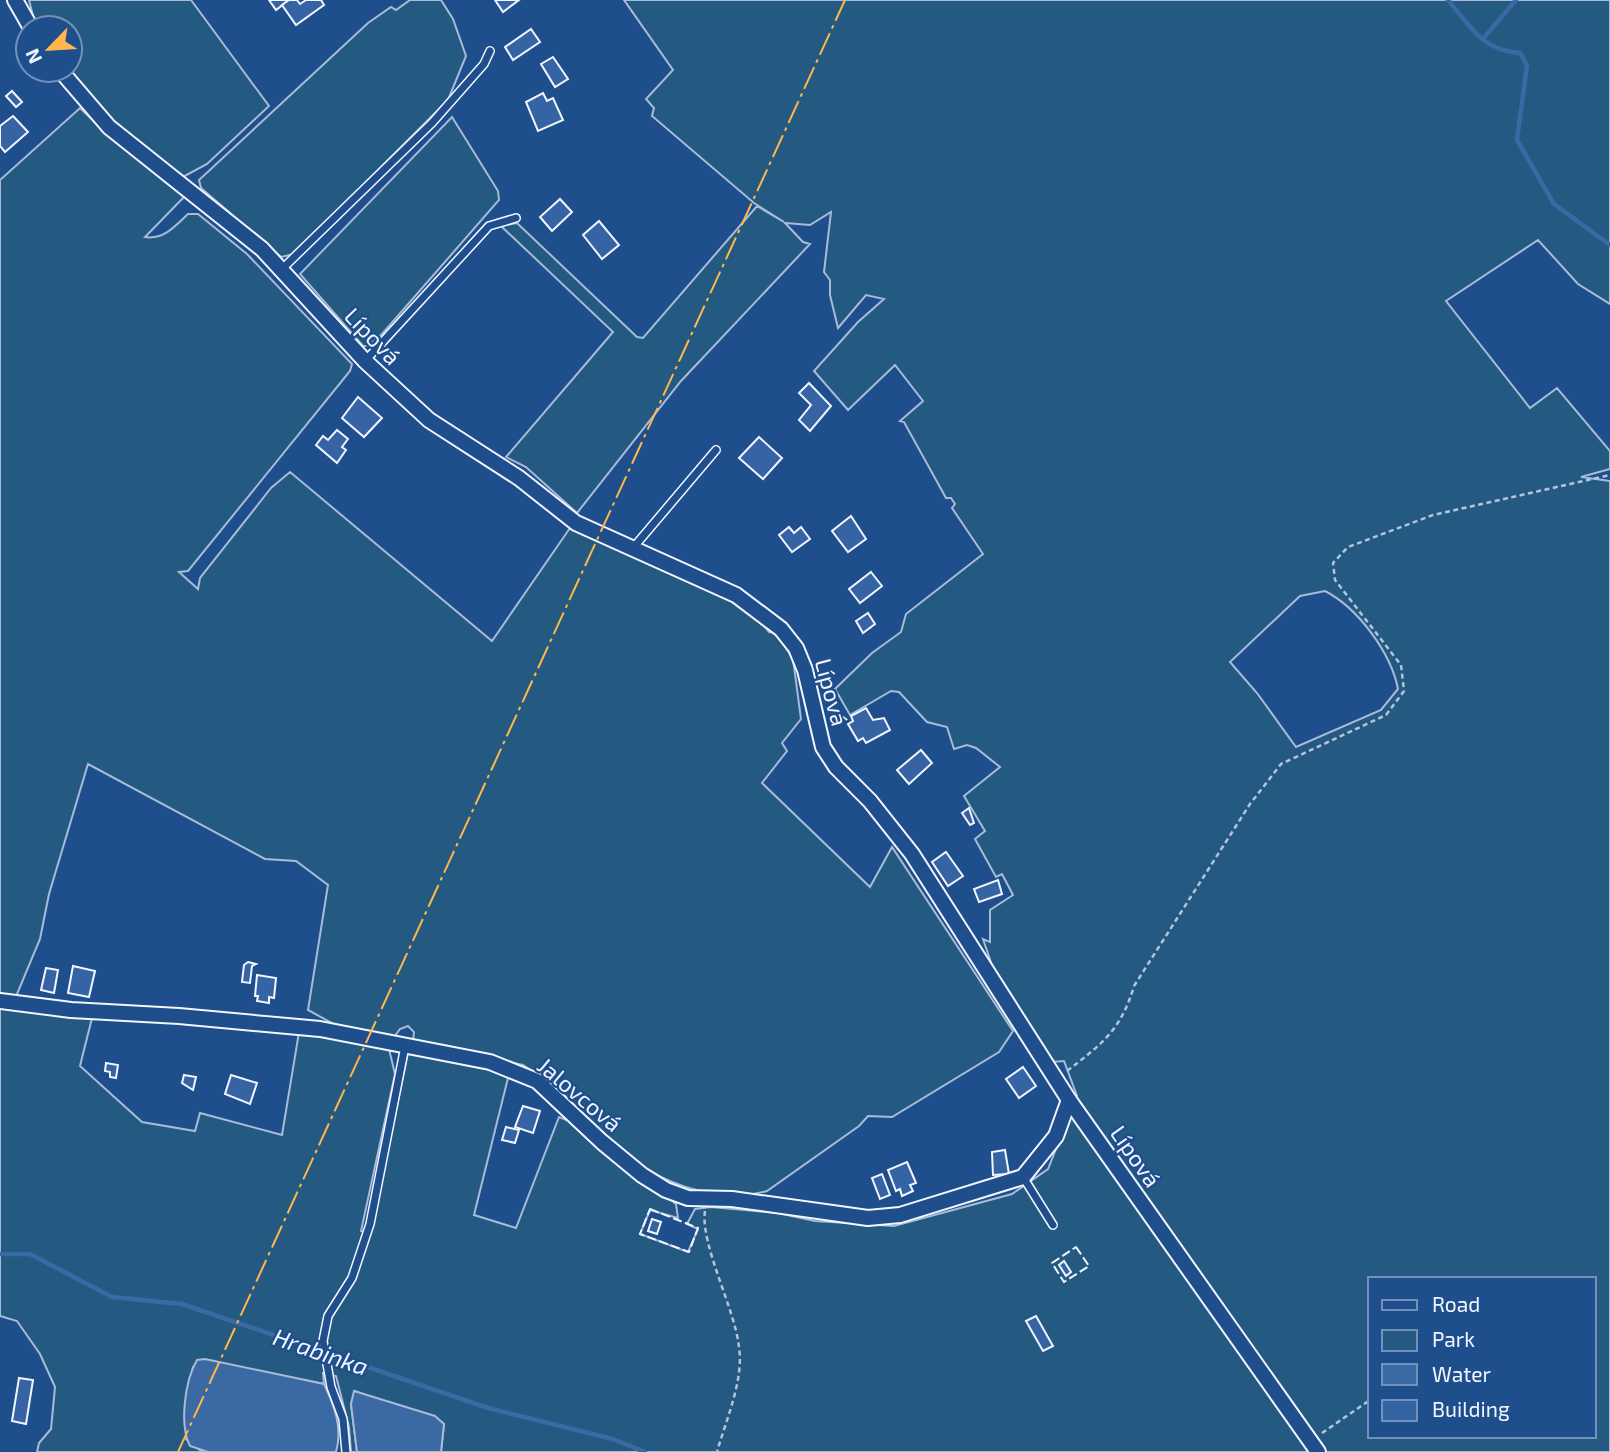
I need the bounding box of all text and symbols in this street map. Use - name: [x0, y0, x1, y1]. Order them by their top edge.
- north arrow: [14, 14, 84, 84]
- text: N: [20, 45, 46, 67]
- street label: Lípová: [339, 302, 407, 370]
- street label: Lípová: [810, 655, 854, 729]
- street label: Jalovcová: [532, 1051, 628, 1137]
- street label: Lípová: [1105, 1120, 1167, 1192]
- legend: [1368, 1277, 1596, 1438]
- text: Road: [1432, 1291, 1480, 1316]
- water label: Hrabinka: [270, 1321, 372, 1381]
- text: Park: [1432, 1326, 1475, 1351]
- text: Water: [1432, 1361, 1491, 1386]
- text: Building: [1432, 1396, 1510, 1421]

